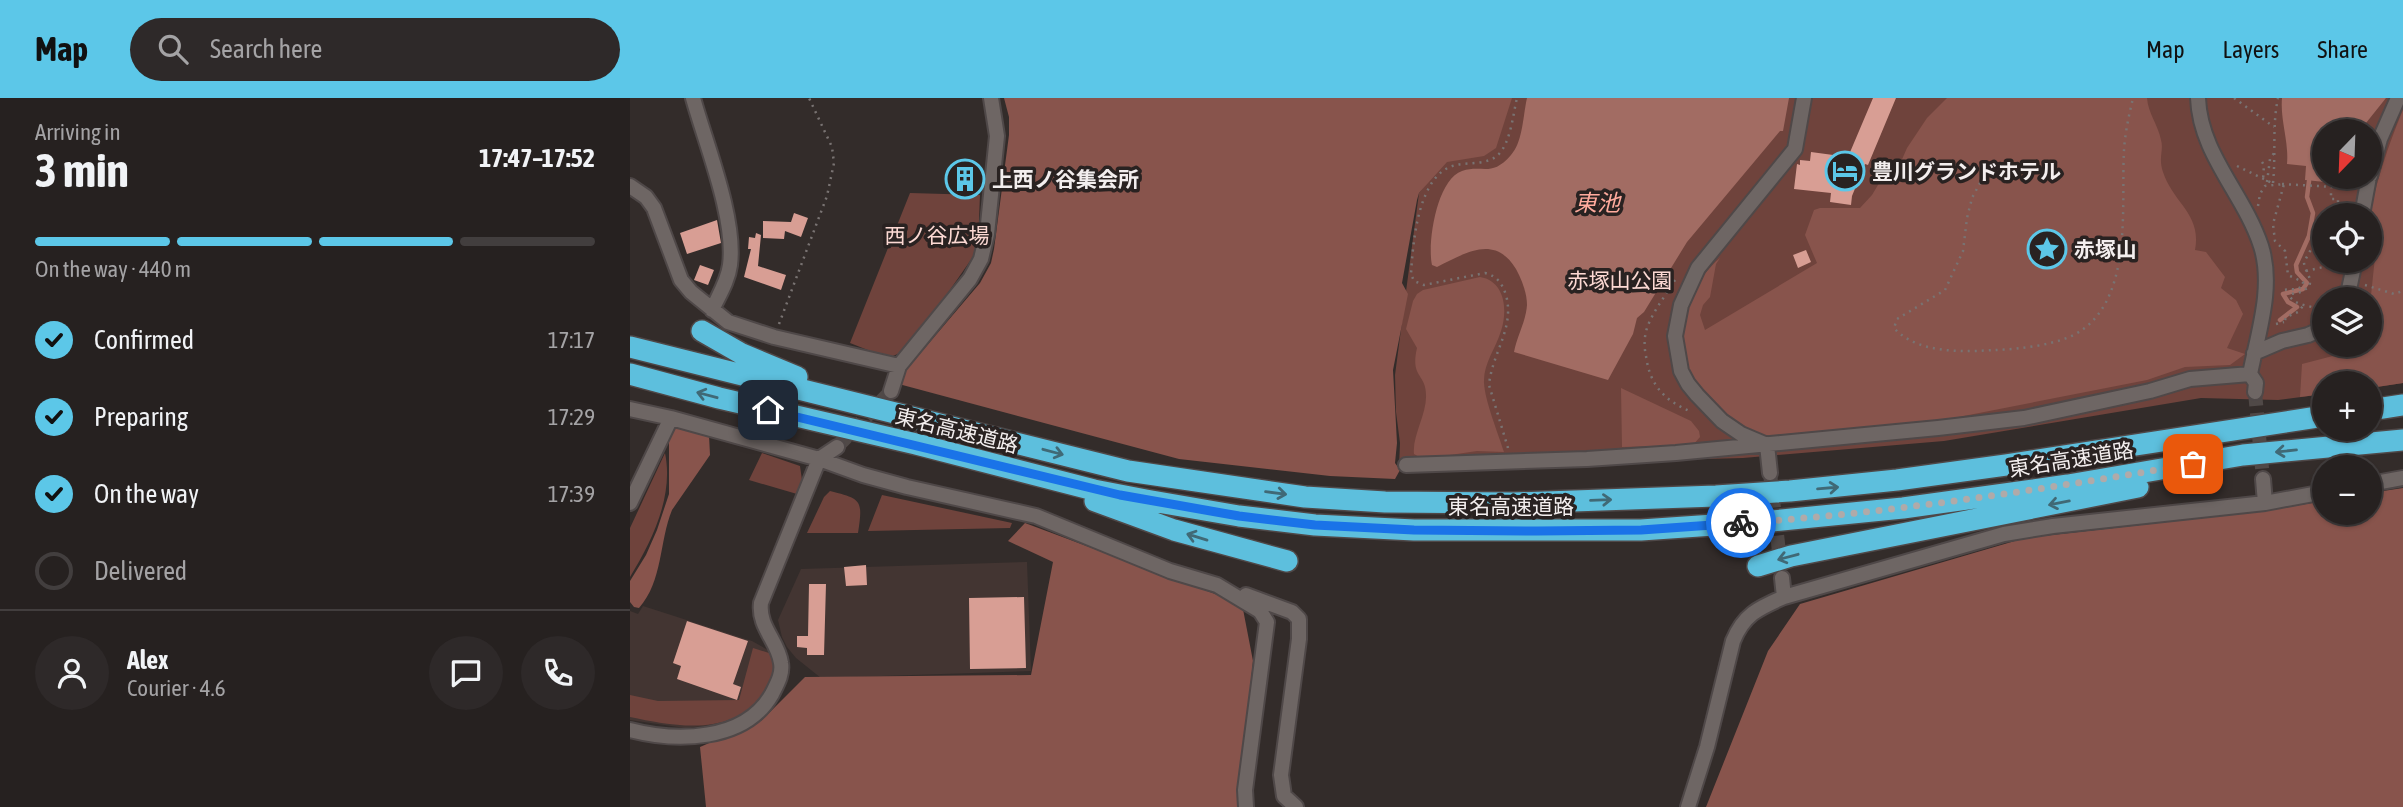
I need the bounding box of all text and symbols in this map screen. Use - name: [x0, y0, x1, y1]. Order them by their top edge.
- search box: [130, 18, 620, 81]
- text: Map: [35, 30, 88, 68]
- icon: search: [154, 30, 192, 68]
- text: Search here: [210, 34, 322, 64]
- text: Map: [2146, 36, 2185, 63]
- text: Layers: [2223, 36, 2279, 63]
- text: Share: [2317, 36, 2368, 63]
- text: Arriving in: [35, 119, 121, 145]
- north arrow: [2312, 119, 2382, 189]
- map controls: [2312, 119, 2382, 525]
- text: 17:47–17:52: [479, 143, 595, 173]
- text: 3 min: [35, 144, 129, 197]
- hotel icon: 豊川グランドホテル: [1824, 150, 1866, 192]
- building icon: 上西ノ谷集会所: [944, 158, 986, 200]
- place label: 豊川グランドホテル: [1872, 159, 2061, 183]
- place label: 上西ノ谷集会所: [992, 167, 1139, 191]
- water label: 東池: [1574, 190, 1622, 216]
- button: locate: [2312, 203, 2382, 273]
- park label: 西ノ谷広場: [885, 223, 990, 247]
- place icon: 赤塚山: [2026, 228, 2068, 270]
- place label: 赤塚山: [2074, 237, 2137, 261]
- text: On the way · 440 m: [35, 256, 191, 282]
- park label: 赤塚山公園: [1568, 268, 1673, 292]
- button: layers: [2312, 287, 2382, 357]
- icon: check: [35, 321, 73, 359]
- text: Confirmed: [94, 325, 194, 355]
- text: 17:17: [548, 327, 595, 353]
- button: +: [2312, 371, 2382, 441]
- pin: [738, 380, 798, 440]
- one-way arrow: [696, 388, 718, 401]
- icon: home: [749, 391, 787, 429]
- icon: check: [35, 398, 73, 436]
- text: Preparing: [94, 402, 188, 432]
- street label: 東名高速道路: [893, 403, 1021, 457]
- text: 17:29: [548, 404, 595, 430]
- pin: [2163, 434, 2223, 494]
- street label: 東名高速道路: [2007, 437, 2135, 481]
- icon: bag: [2174, 445, 2212, 483]
- one-way arrow: [2275, 445, 2298, 458]
- one-way arrow: [1041, 446, 1064, 459]
- button: −: [2312, 455, 2382, 525]
- icon: check: [35, 475, 73, 513]
- text: On the way: [94, 479, 199, 509]
- text: 17:39: [548, 481, 595, 507]
- one-way arrow: [1817, 481, 1839, 494]
- one-way arrow: [1264, 486, 1287, 499]
- courier: [1706, 488, 1776, 558]
- street label: 東名高速道路: [1448, 494, 1574, 518]
- one-way arrow: [1590, 494, 1613, 507]
- one-way arrow: [2048, 497, 2071, 511]
- icon: bike: [1722, 504, 1760, 542]
- one-way arrow: [1187, 529, 1209, 542]
- one-way arrow: [1777, 551, 1800, 564]
- text: Delivered: [94, 556, 187, 586]
- button: person: [35, 636, 109, 710]
- button: chat: [429, 636, 503, 710]
- button: phone: [521, 636, 595, 710]
- text: Alex: [127, 645, 168, 675]
- text: Courier · 4.6: [127, 675, 226, 701]

